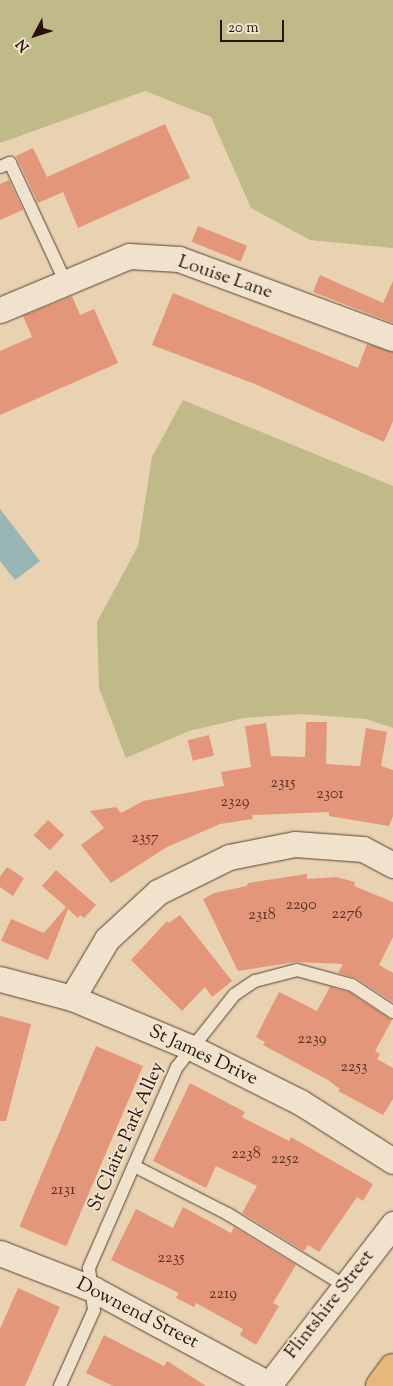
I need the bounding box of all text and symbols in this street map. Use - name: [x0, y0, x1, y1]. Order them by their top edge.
- north arrow: [10, 10, 60, 60]
- scale bar: [223, 10, 287, 42]
- text: 20 m: [228, 18, 259, 39]
- text: N: [12, 34, 35, 55]
- street label: Louise Lane: [175, 251, 275, 305]
- house number: 2315: [271, 774, 295, 794]
- house number: 2301: [316, 785, 344, 805]
- house number: 2329: [220, 793, 250, 813]
- house number: 2357: [131, 829, 159, 849]
- house number: 2290: [285, 896, 317, 916]
- house number: 2276: [332, 905, 362, 925]
- house number: 2318: [248, 906, 276, 926]
- street label: St James Drive: [145, 1021, 261, 1091]
- house number: 2239: [297, 1030, 327, 1050]
- house number: 2253: [341, 1058, 367, 1078]
- street label: St Claire Park Alley: [84, 1059, 170, 1215]
- house number: 2238: [231, 1145, 261, 1165]
- house number: 2252: [271, 1150, 299, 1170]
- house number: 2131: [51, 1181, 75, 1201]
- street label: Flintshire Street: [280, 1246, 380, 1364]
- house number: 2235: [158, 1249, 184, 1269]
- street label: Downend Street: [72, 1273, 202, 1355]
- house number: 2219: [209, 1285, 237, 1305]

